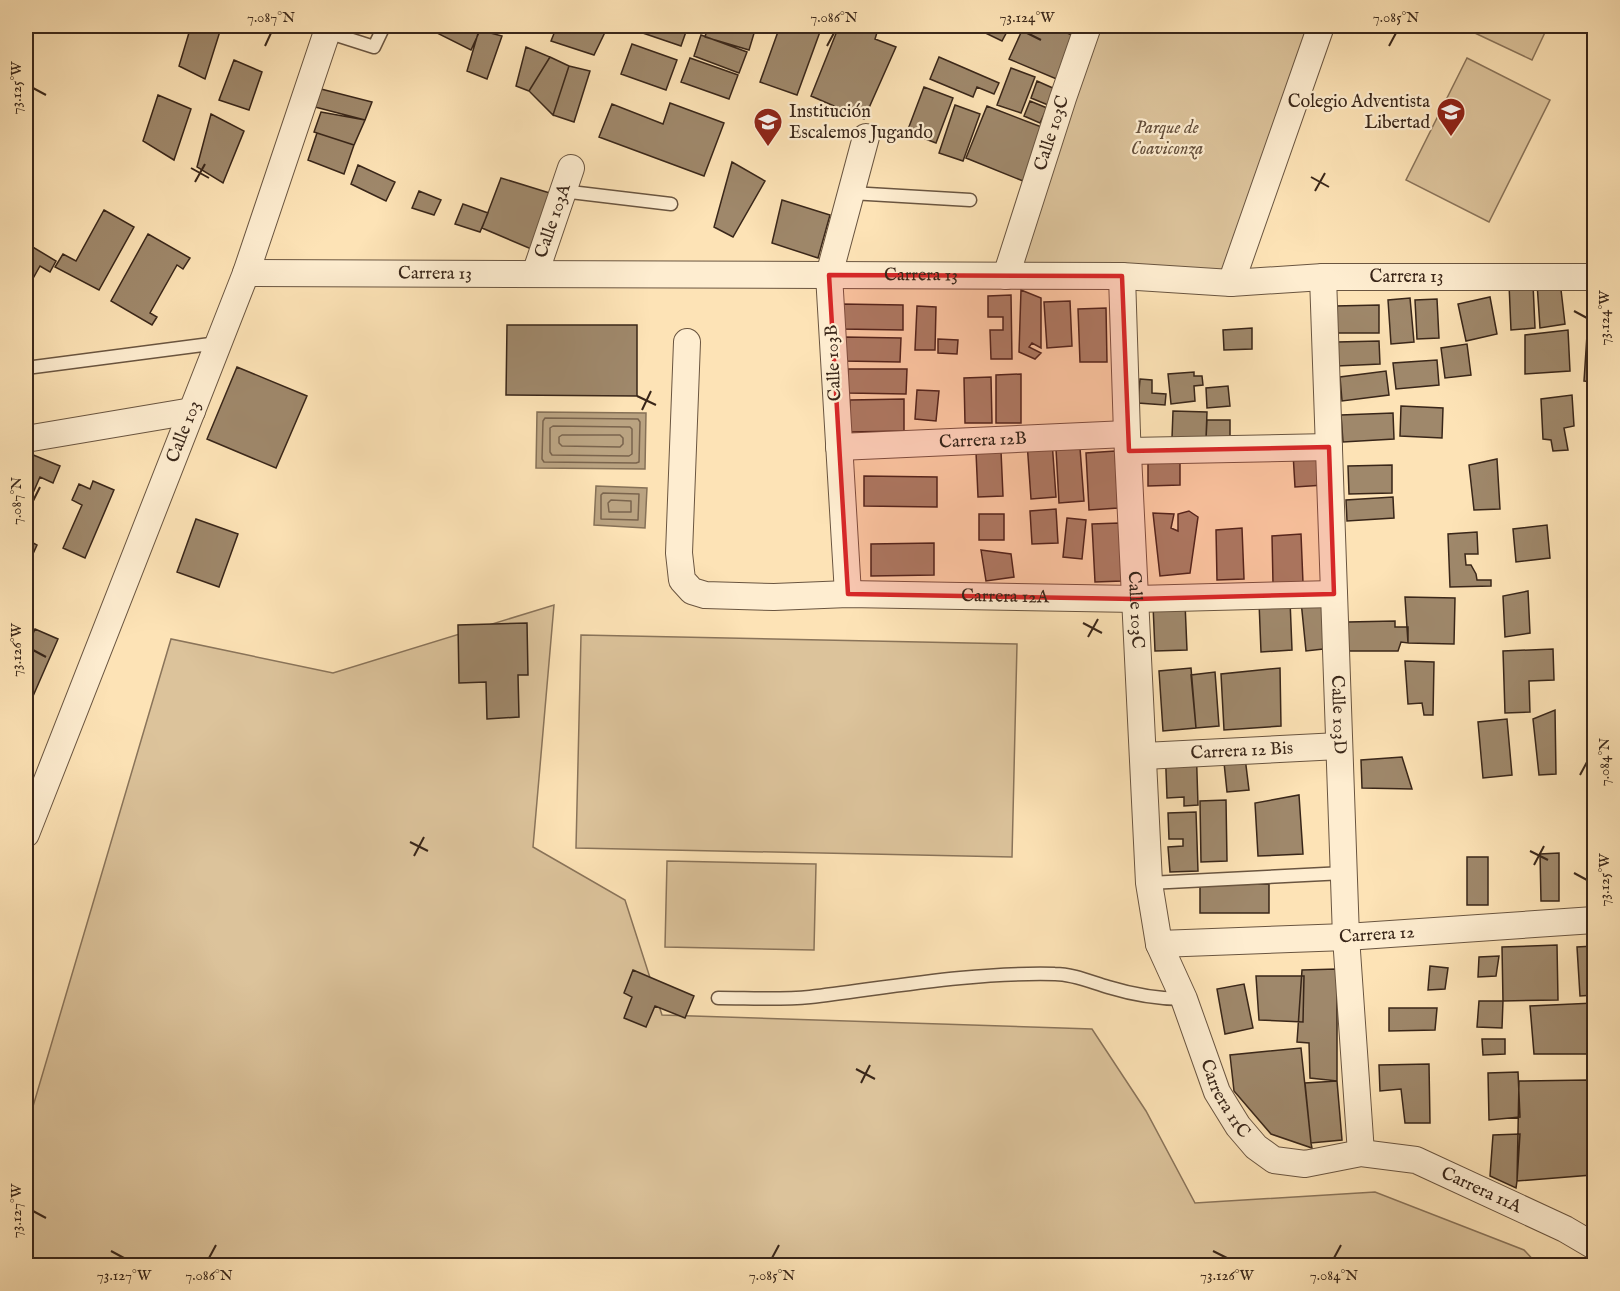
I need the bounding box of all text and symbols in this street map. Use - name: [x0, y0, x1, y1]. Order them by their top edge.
- text: 7.087°N: [247, 8, 295, 27]
- text: 7.086°N: [810, 8, 858, 27]
- text: 73.124°W: [1000, 8, 1055, 27]
- text: 7.085°N: [1373, 8, 1419, 27]
- text: 73.125°W: [7, 61, 26, 114]
- place label: Colegio Adventista Libertad: [1288, 91, 1430, 135]
- street label: Calle 103C: [1029, 93, 1075, 174]
- school or university icon: Colegio Adventista Libertad: [1435, 96, 1467, 138]
- place label: Institución Escalemos Jugando: [789, 101, 933, 145]
- school or university icon: Institución Escalemos Jugando: [752, 106, 784, 148]
- park label: Parque de Coaviconza: [1131, 117, 1203, 161]
- street label: Calle 103A: [530, 180, 577, 261]
- street label: Carrera 13: [398, 262, 472, 285]
- street label: Carrera 13: [884, 264, 958, 287]
- street label: Carrera 13: [1370, 266, 1444, 289]
- text: 73.124°W: [1595, 290, 1614, 345]
- street label: Calle 103B: [821, 324, 847, 402]
- street label: Calle 103: [161, 397, 206, 466]
- street label: Carrera 12B: [939, 427, 1027, 454]
- text: 7.087°N: [7, 477, 26, 525]
- street label: Calle 103C: [1122, 570, 1149, 649]
- street label: Carrera 12A: [961, 584, 1050, 609]
- text: 73.126°W: [7, 622, 26, 677]
- street label: Calle 103D: [1325, 675, 1351, 755]
- street label: Carrera 12 Bis: [1190, 737, 1294, 765]
- text: 7.084°N: [1595, 738, 1614, 786]
- text: 73.125°W: [1595, 853, 1614, 906]
- street label: Carrera 12: [1339, 921, 1415, 949]
- street label: Carrera 11C: [1195, 1056, 1255, 1143]
- street label: Carrera 11A: [1437, 1162, 1526, 1219]
- text: 73.127°W: [7, 1183, 26, 1238]
- text: 73.127°W: [97, 1266, 152, 1285]
- text: 7.086°N: [185, 1266, 233, 1285]
- text: 7.085°N: [749, 1266, 795, 1285]
- text: 73.126°W: [1200, 1266, 1255, 1285]
- text: 7.084°N: [1310, 1266, 1358, 1285]

